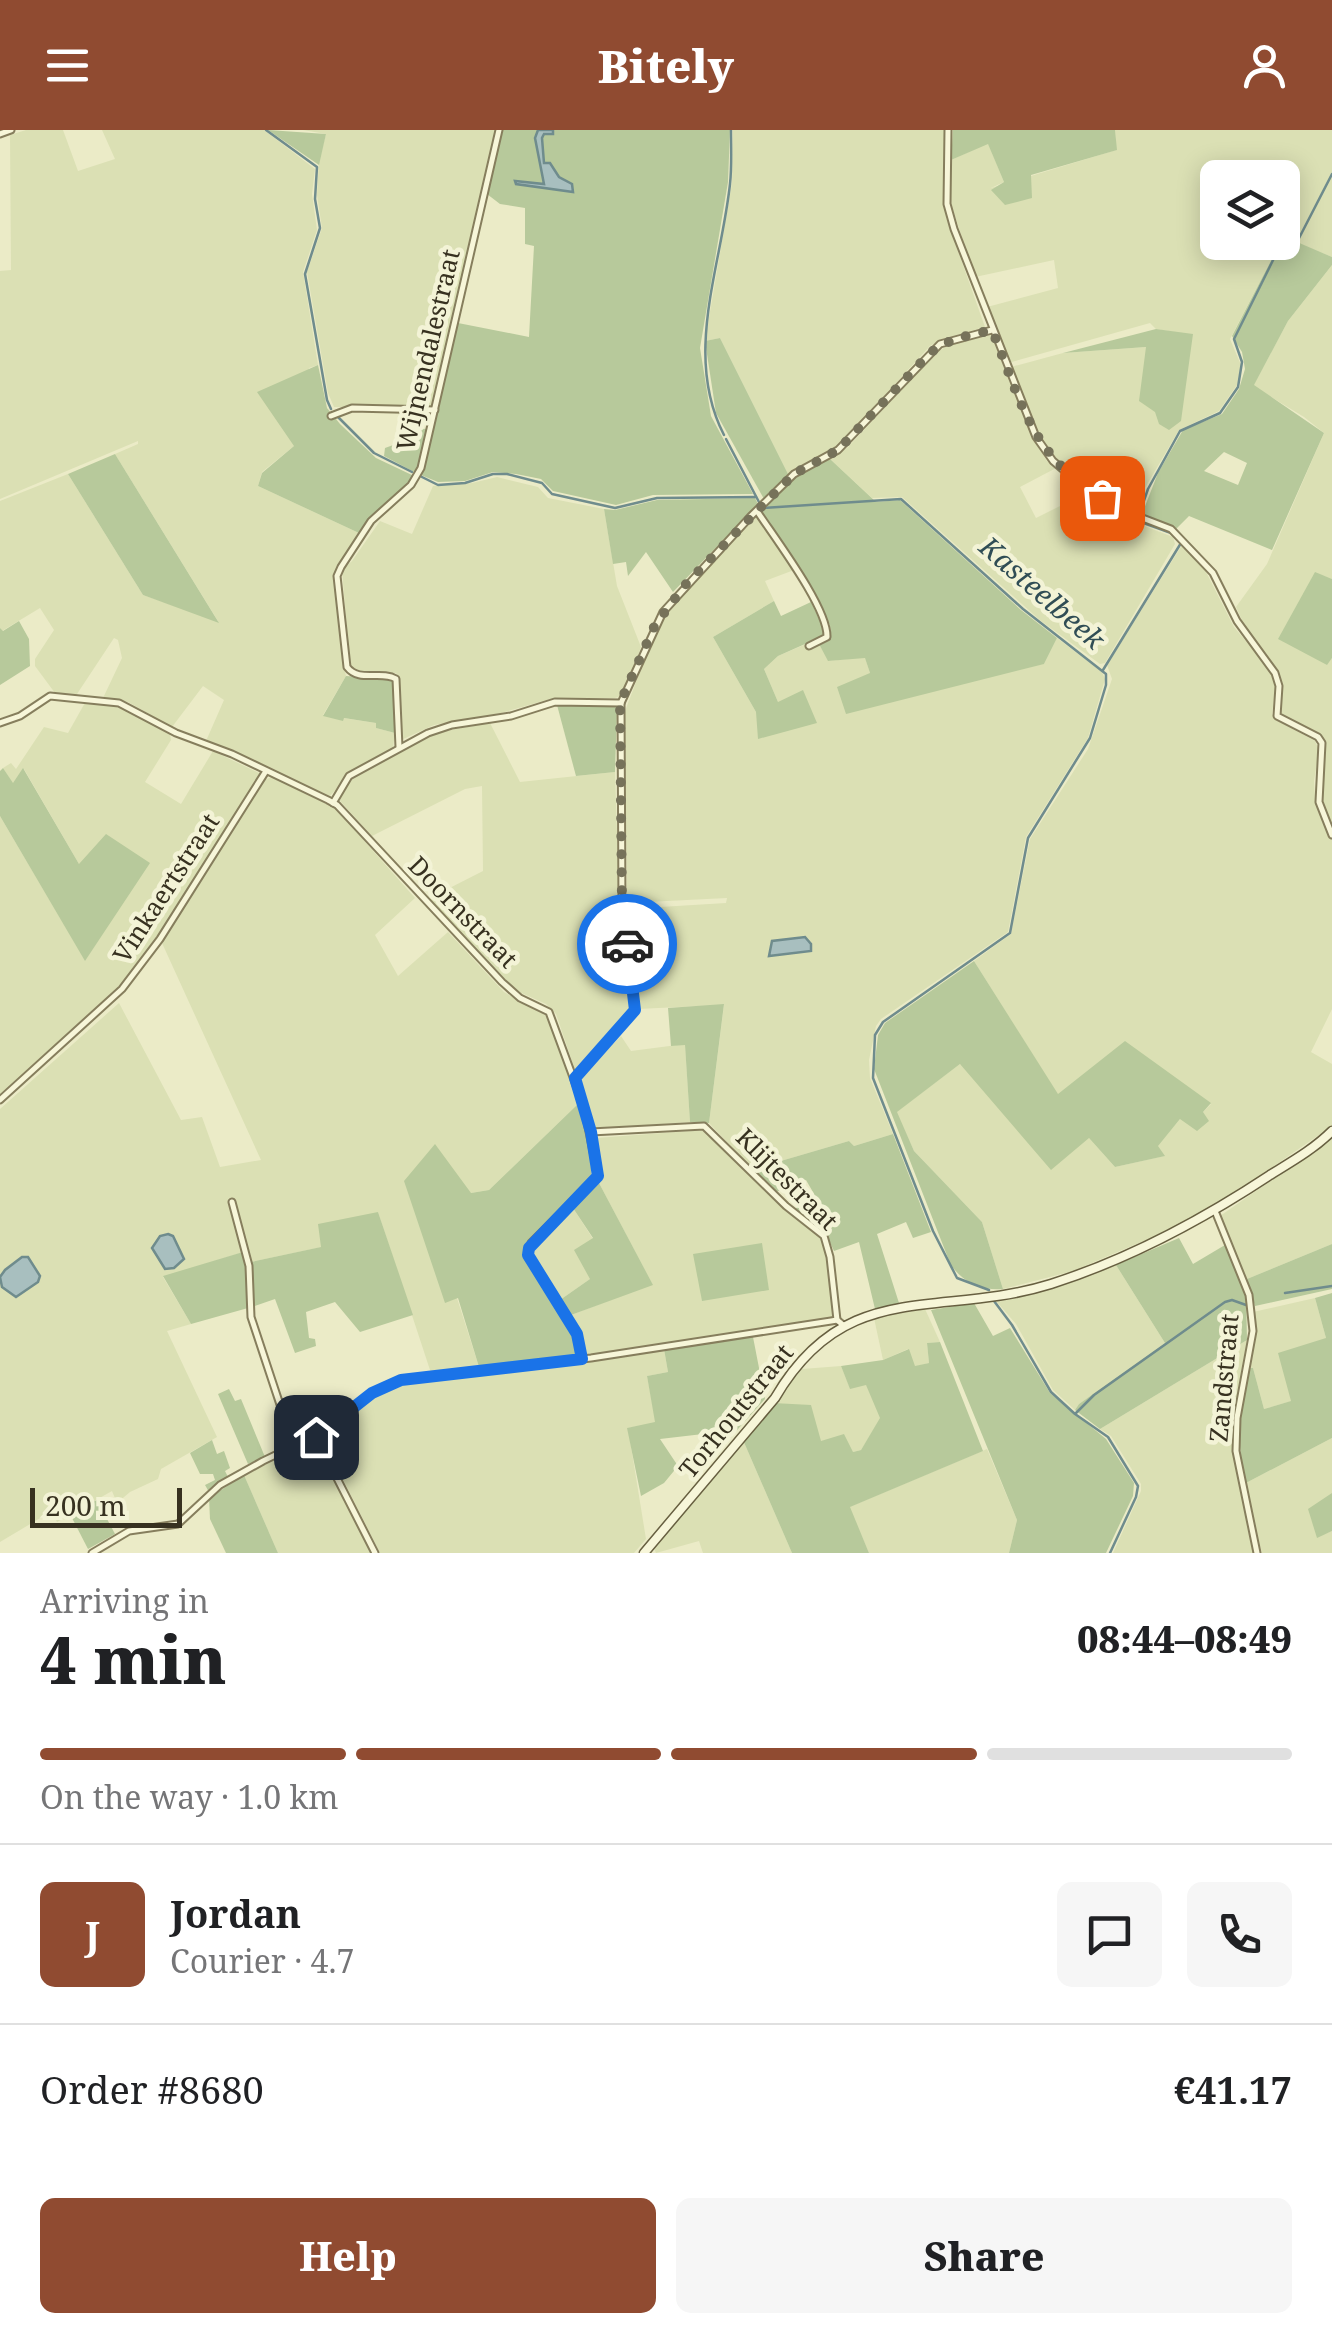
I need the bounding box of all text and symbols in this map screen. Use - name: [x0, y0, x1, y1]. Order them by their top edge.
- text: Bitely: [598, 35, 734, 96]
- icon: menu: [40, 38, 95, 93]
- icon: person: [1237, 38, 1292, 93]
- map controls: [1200, 160, 1300, 260]
- button: layers: [1200, 160, 1300, 260]
- street label: Wijnendalestraat: [387, 245, 467, 454]
- pin: [1060, 456, 1145, 541]
- icon: bag: [1075, 471, 1130, 526]
- water label: Kasteelbeek: [971, 527, 1114, 658]
- street label: Vinkaertstraat: [104, 806, 226, 969]
- street label: Doornstraat: [402, 848, 526, 975]
- courier: [577, 894, 677, 994]
- icon: car: [600, 917, 655, 972]
- street label: Klijtestraat: [729, 1120, 846, 1237]
- street label: Zandstraat: [1200, 1312, 1246, 1443]
- street label: Torhoutstraat: [671, 1336, 800, 1485]
- pin: [274, 1395, 359, 1480]
- icon: home: [289, 1410, 344, 1465]
- scale bar: [30, 1483, 182, 1528]
- text: 200 m: [45, 1486, 126, 1524]
- text: Arriving in: [40, 1579, 209, 1622]
- text: 08:44–08:49: [1077, 1612, 1292, 1664]
- text: 4 min: [40, 1615, 227, 1703]
- text: On the way · 1.0 km: [40, 1775, 338, 1818]
- button: chat: [1057, 1882, 1162, 1987]
- button: phone: [1187, 1882, 1292, 1987]
- text: Jordan: [170, 1887, 301, 1939]
- text: J: [85, 1908, 100, 1960]
- text: Courier · 4.7: [170, 1939, 354, 1982]
- text: Order #8680: [40, 2063, 264, 2115]
- text: €41.17: [1174, 2063, 1292, 2115]
- button: Help: [40, 2198, 656, 2313]
- button: Share: [676, 2198, 1292, 2313]

